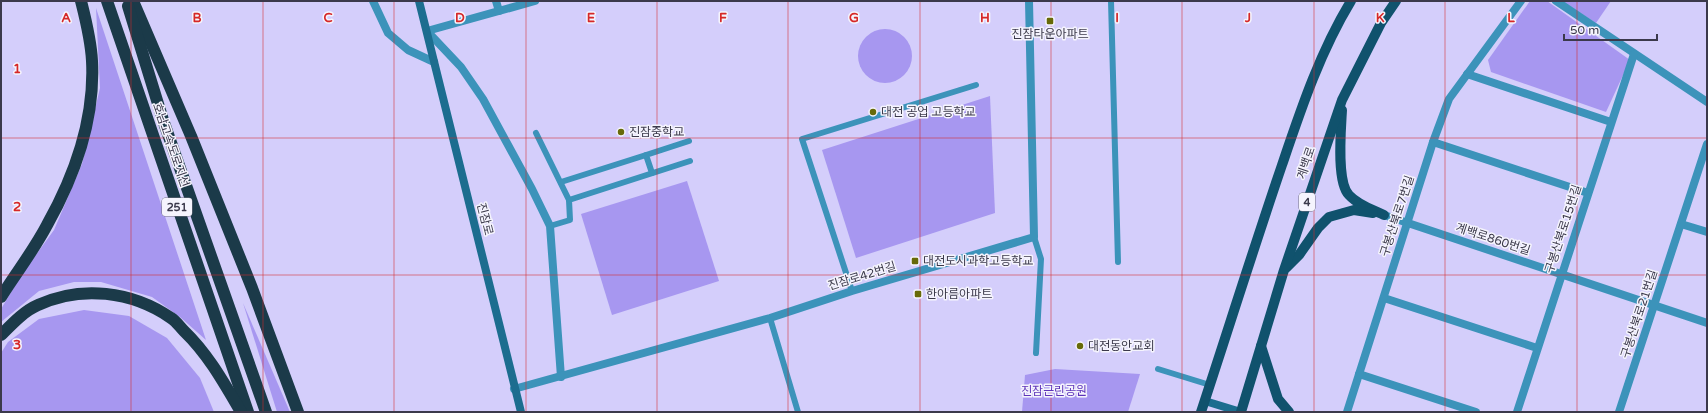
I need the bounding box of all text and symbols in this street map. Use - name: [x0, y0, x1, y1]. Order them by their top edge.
- text: A: [61, 10, 71, 26]
- text: B: [192, 10, 202, 26]
- text: C: [323, 10, 333, 26]
- text: D: [455, 10, 465, 26]
- text: E: [587, 10, 595, 26]
- text: F: [719, 10, 727, 26]
- text: G: [849, 10, 859, 26]
- text: H: [980, 10, 990, 26]
- text: I: [1115, 10, 1119, 26]
- text: J: [1244, 10, 1251, 26]
- text: K: [1376, 10, 1385, 26]
- text: L: [1507, 10, 1515, 26]
- marker: 진잠타운아파트: [1045, 16, 1055, 26]
- scale bar: [1564, 16, 1657, 42]
- text: 50 m: [1570, 23, 1599, 37]
- place label: 진잠타운아파트: [1011, 27, 1089, 41]
- text: 1: [13, 61, 21, 77]
- street label: 호남고속도로지선: [150, 101, 192, 189]
- place label: 대전 공업 고등학교: [881, 105, 976, 119]
- marker: 대전 공업 고등학교: [868, 107, 878, 117]
- place label: 진잠중학교: [629, 125, 684, 139]
- marker: 진잠중학교: [616, 127, 626, 137]
- street label: 계백로: [1294, 145, 1318, 181]
- street label: 구봉산북로7번길: [1377, 173, 1417, 259]
- street label: 구봉산북로15번길: [1542, 183, 1584, 275]
- road number: 4: [1299, 193, 1315, 211]
- road number: 251: [162, 198, 192, 216]
- text: 2: [13, 199, 21, 215]
- street label: 진잠로: [474, 201, 496, 237]
- street label: 계백로860번길: [1454, 220, 1532, 258]
- place label: 대전도시과학고등학교: [923, 254, 1033, 268]
- marker: 대전도시과학고등학교: [910, 256, 920, 266]
- street label: 진잠로42번길: [826, 259, 898, 293]
- street label: 구봉산북로21번길: [1618, 268, 1660, 360]
- place label: 한아름아파트: [926, 287, 992, 301]
- marker: 한아름아파트: [913, 289, 923, 299]
- text: 3: [13, 337, 21, 353]
- place label: 대전동안교회: [1088, 339, 1154, 353]
- marker: 대전동안교회: [1075, 341, 1085, 351]
- park label: 진잠근린공원: [1021, 384, 1087, 398]

